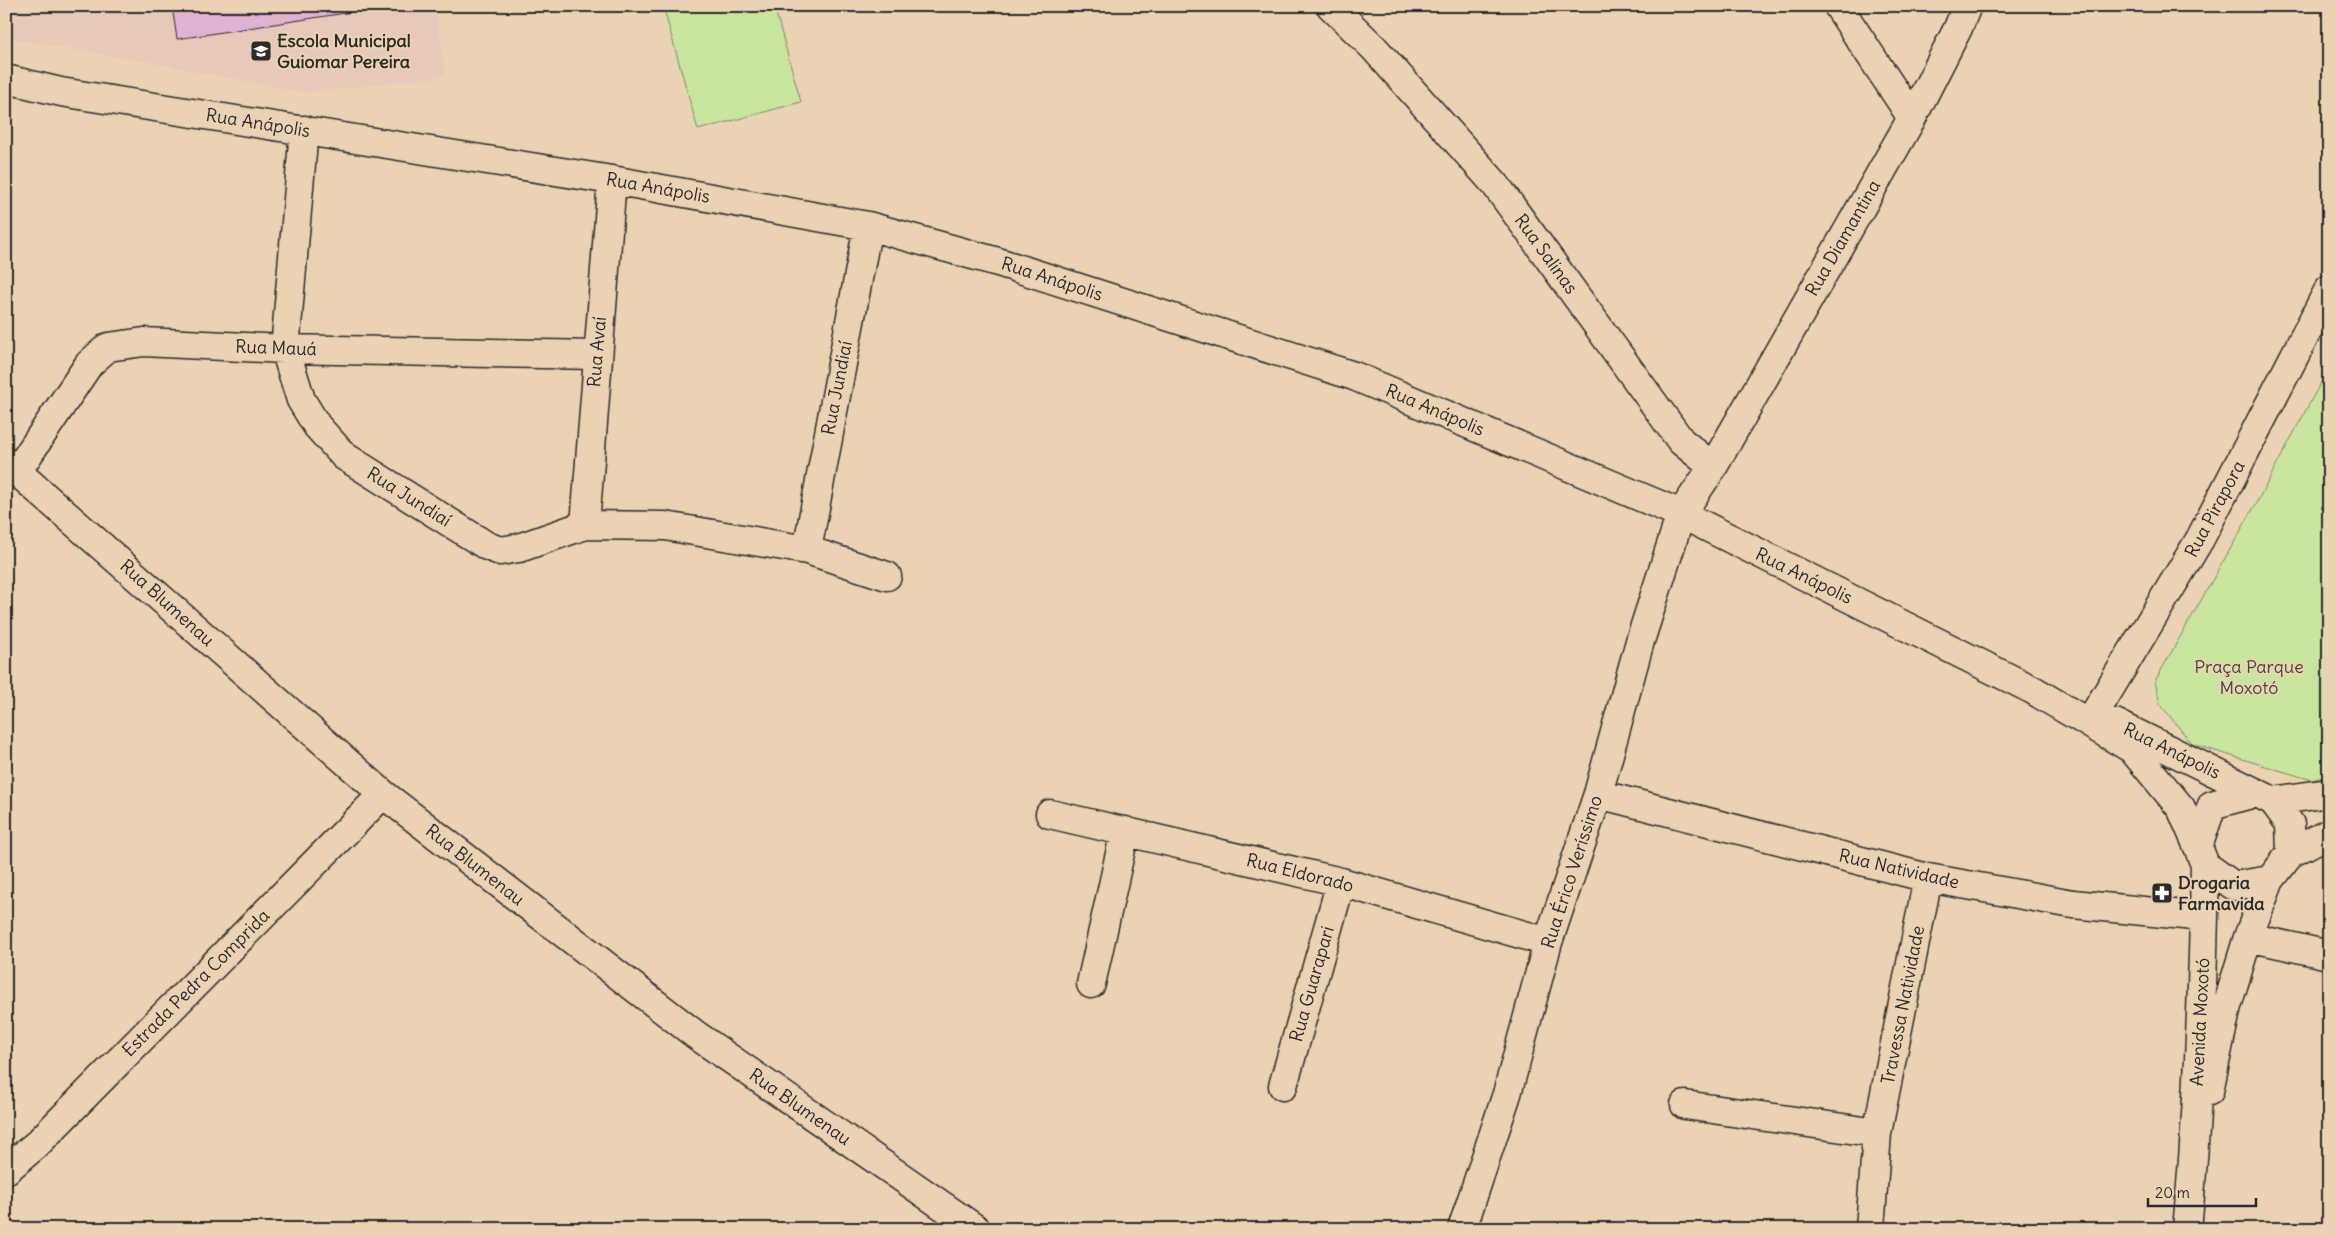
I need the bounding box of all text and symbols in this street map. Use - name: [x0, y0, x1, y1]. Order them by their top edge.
- place label: Escola Municipal Guiomar Pereira: [277, 29, 411, 73]
- school or university icon: Escola Municipal Guiomar Pereira: [249, 39, 273, 63]
- street label: Rua Anápolis: [204, 103, 312, 142]
- street label: Rua Anápolis: [604, 167, 712, 208]
- street label: Rua Diamantina: [1800, 175, 1885, 300]
- street label: Rua Salinas: [1510, 209, 1583, 298]
- street label: Rua Anápolis: [999, 251, 1106, 306]
- street label: Rua Avaí: [582, 316, 611, 388]
- street label: Rua Mauá: [235, 335, 317, 360]
- street label: Rua Jundiaí: [816, 339, 857, 437]
- street label: Rua Anápolis: [1382, 378, 1488, 441]
- street label: Rua Pirapora: [2179, 456, 2250, 561]
- street label: Rua Jundiaí: [363, 462, 456, 532]
- street label: Rua Anápolis: [1752, 542, 1857, 609]
- street label: Rua Blumenau: [115, 554, 219, 651]
- park label: Praça Parque Moxotó: [2194, 655, 2304, 699]
- street label: Rua Anápolis: [2120, 717, 2225, 784]
- street label: Rua Érico Veríssimo: [1536, 792, 1607, 951]
- street label: Rua Blumenau: [421, 819, 529, 910]
- street label: Rua Natividade: [1837, 843, 1962, 894]
- street label: Rua Eldorado: [1244, 848, 1356, 897]
- place label: Drogaria Farmavida: [2178, 871, 2265, 915]
- pharmacy icon: Drogaria Farmavida: [2150, 881, 2174, 905]
- street label: Estrada Pedra Comprida: [117, 904, 274, 1061]
- street label: Rua Guarapari: [1284, 923, 1339, 1044]
- street label: Travessa Natividade: [1876, 923, 1929, 1086]
- street label: Avenida Moxotó: [2185, 957, 2214, 1087]
- street label: Rua Blumenau: [745, 1063, 856, 1150]
- scale bar: [2148, 1175, 2255, 1207]
- text: 20 m: [2155, 1183, 2190, 1202]

